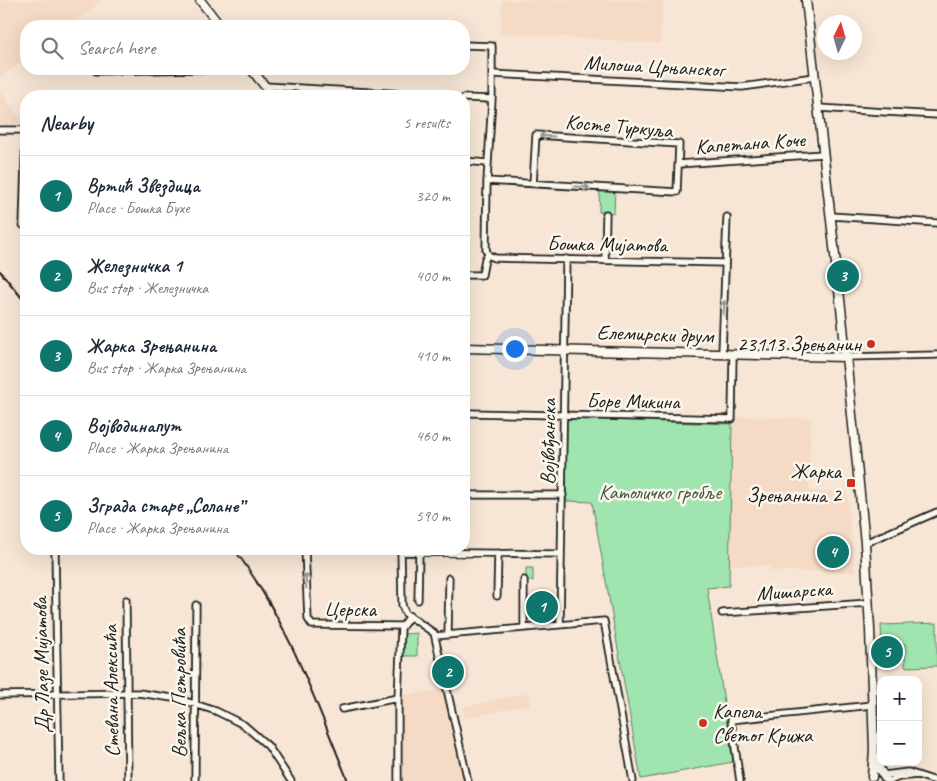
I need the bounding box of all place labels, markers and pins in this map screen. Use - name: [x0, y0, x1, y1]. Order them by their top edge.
- pin: 3: [827, 257, 859, 295]
- place label: 23113 Зрењанин: [737, 331, 863, 357]
- marker: 23113 Зрењанин: [865, 338, 877, 350]
- place label: Жарка Зрењанина 2: [746, 458, 843, 508]
- marker: Жарка Зрењанина 2: [845, 477, 857, 489]
- pin: 4: [817, 533, 849, 571]
- pin: 1: [526, 588, 558, 626]
- pin: 5: [871, 633, 903, 671]
- pin: 2: [432, 653, 464, 691]
- place label: Капела Светог Крижа: [713, 698, 814, 748]
- marker: Капела Светог Крижа: [697, 717, 709, 729]

